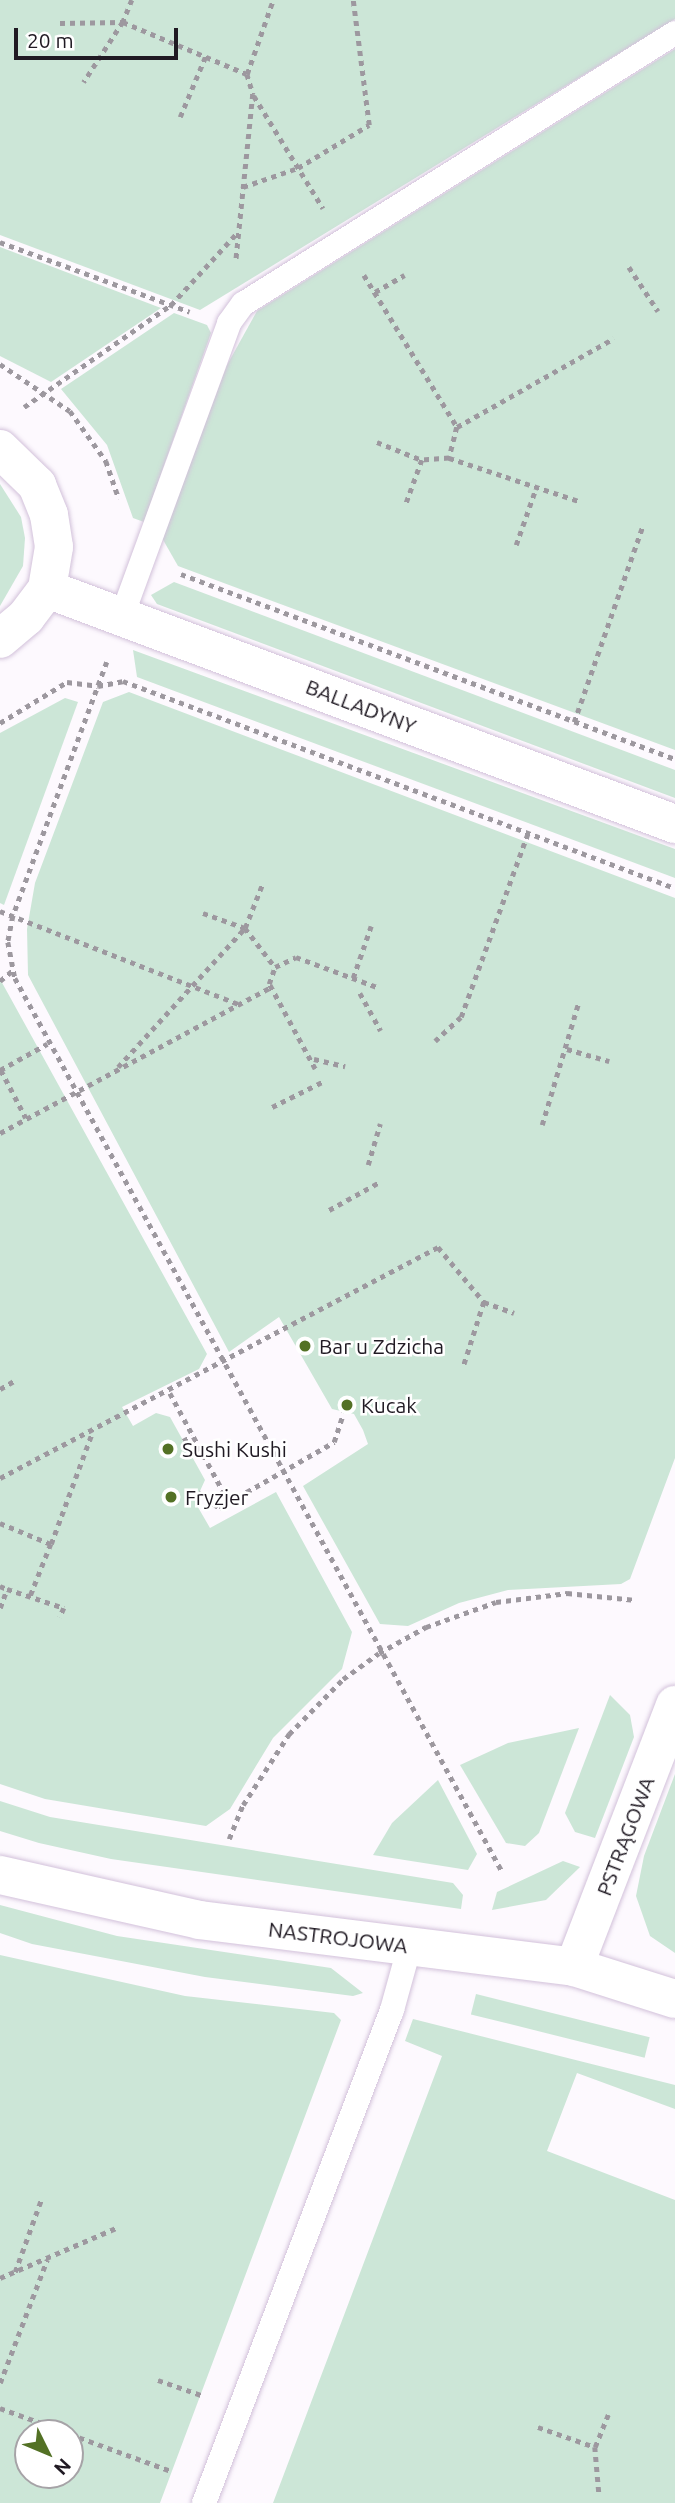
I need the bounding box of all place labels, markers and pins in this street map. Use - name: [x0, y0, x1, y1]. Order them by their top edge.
- place label: Bar u Zdzicha: [319, 1333, 444, 1359]
- marker: Bar u Zdzicha: [297, 1338, 313, 1354]
- place label: Kucak: [361, 1392, 417, 1418]
- marker: Kucak: [339, 1397, 355, 1413]
- place label: Sushi Kushi: [182, 1436, 287, 1462]
- marker: Sushi Kushi: [160, 1441, 176, 1457]
- place label: Fryzjer: [185, 1484, 249, 1510]
- marker: Fryzjer: [163, 1489, 179, 1505]

